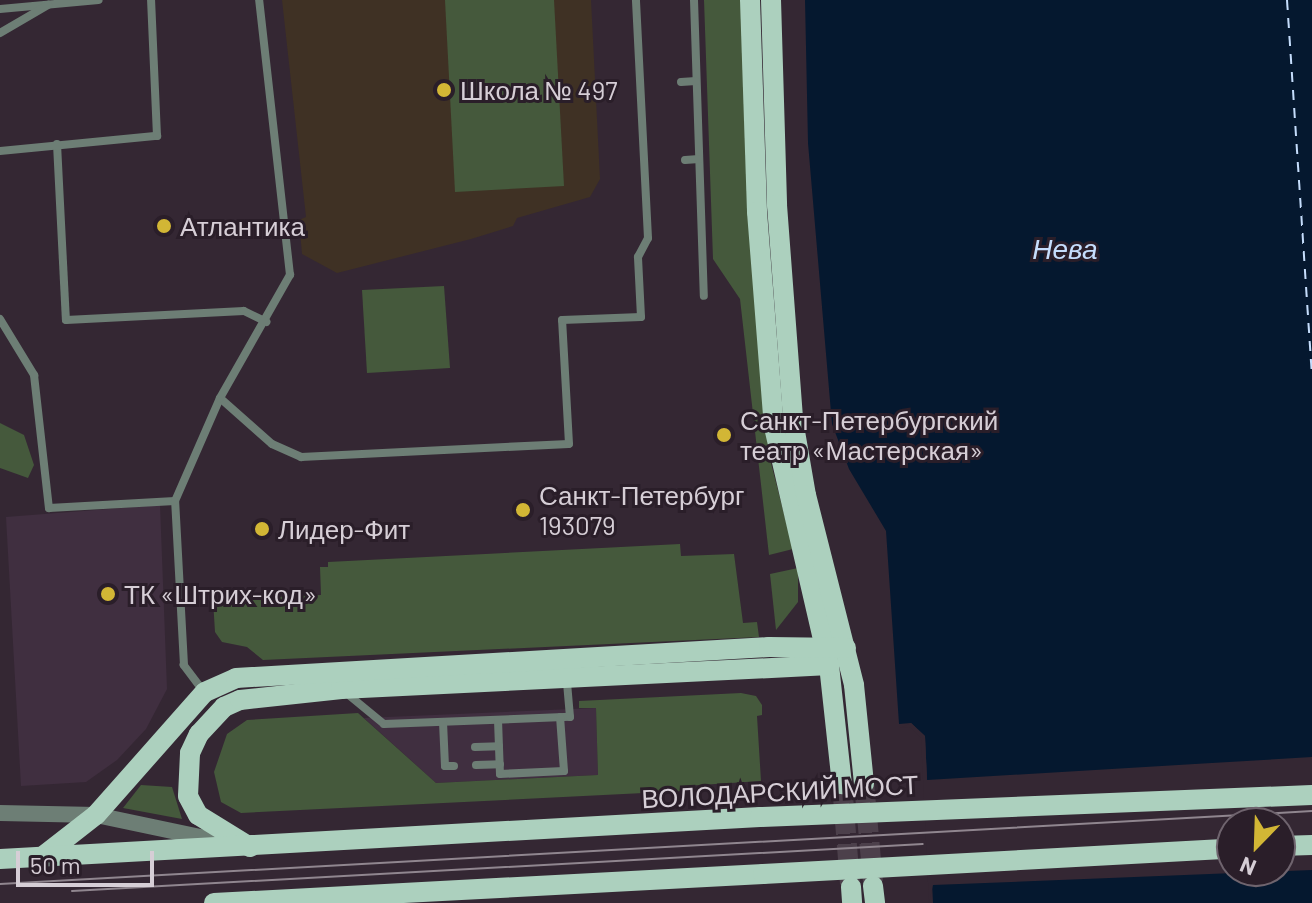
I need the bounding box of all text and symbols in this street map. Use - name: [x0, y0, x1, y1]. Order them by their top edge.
- place label: Школа № 497: [460, 74, 617, 106]
- marker: Школа № 497: [435, 81, 453, 99]
- place label: Атлантика: [180, 210, 305, 242]
- marker: Атлантика: [155, 217, 173, 235]
- water label: Нева: [1032, 231, 1098, 265]
- place label: Санкт-Петербургский театр «Мастерская»: [740, 404, 998, 466]
- marker: Санкт-Петербургский театр «Мастерская»: [715, 426, 733, 444]
- place label: Санкт-Петербург 193079: [539, 479, 744, 540]
- marker: Санкт-Петербург 193079: [514, 501, 532, 519]
- place label: Лидер-Фит: [278, 513, 410, 545]
- marker: Лидер-Фит: [253, 520, 271, 538]
- place label: ТК «Штрих-код»: [124, 578, 317, 610]
- marker: ТК «Штрих-код»: [99, 585, 117, 603]
- street label: ВОЛОДАРСКИЙ МОСТ: [641, 768, 919, 814]
- north arrow: [1216, 807, 1296, 887]
- scale bar: [20, 835, 158, 885]
- text: 50 m: [30, 850, 81, 879]
- text: N: [1236, 852, 1259, 882]

